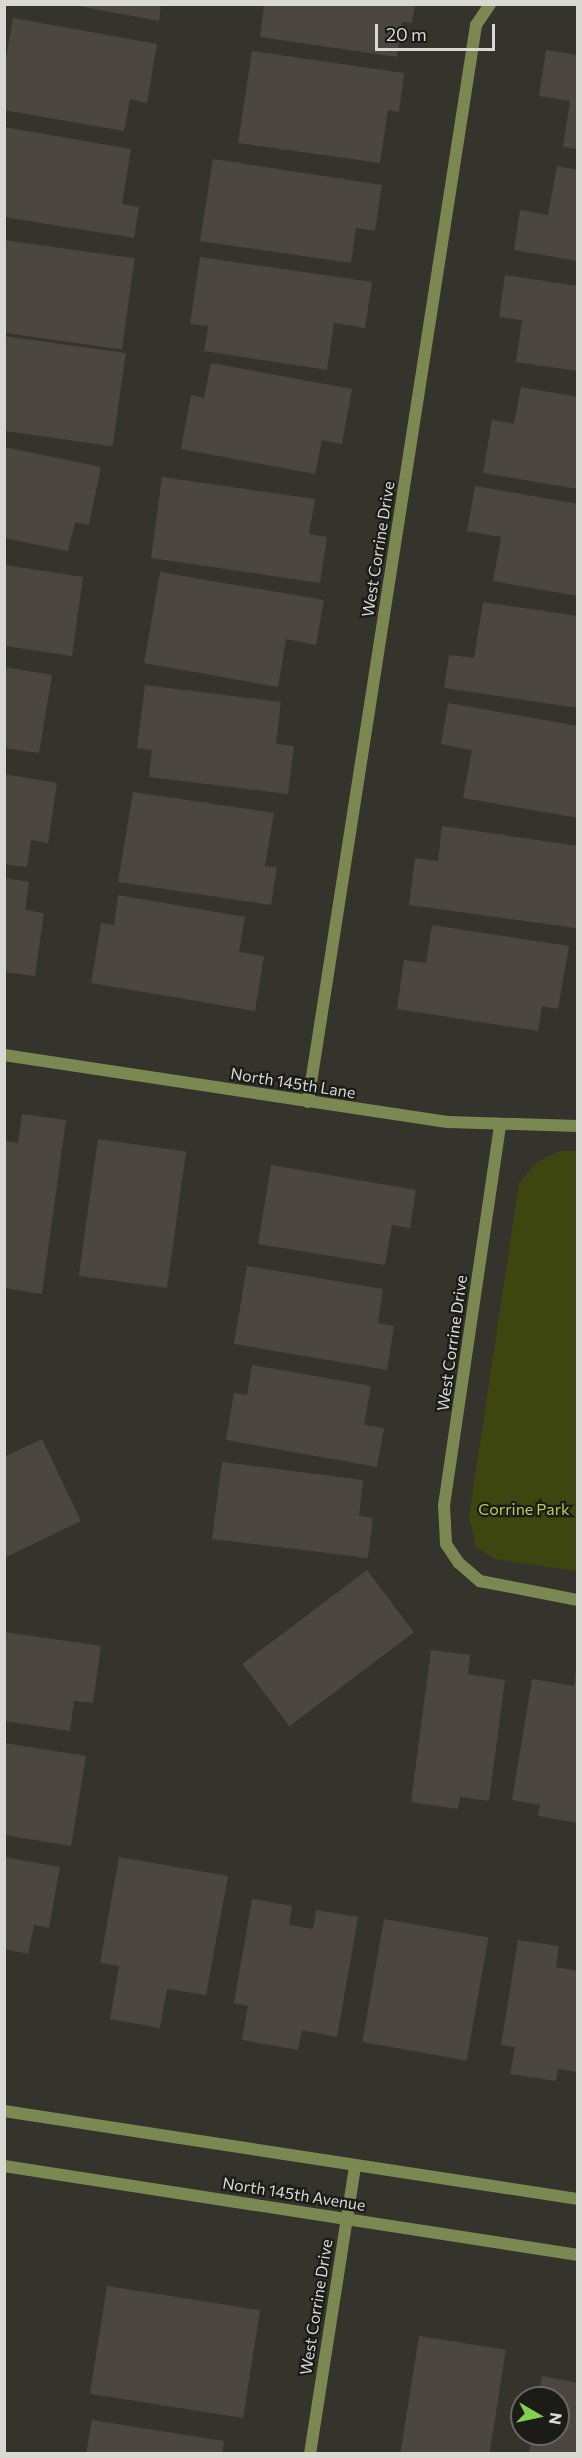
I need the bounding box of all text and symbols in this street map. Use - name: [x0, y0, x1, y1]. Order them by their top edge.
- scale bar: [378, 12, 498, 50]
- text: 20 m: [386, 23, 427, 45]
- street label: West Corrine Drive: [358, 480, 398, 618]
- street label: North 145th Lane: [229, 1064, 357, 1102]
- street label: West Corrine Drive: [433, 1274, 471, 1412]
- park label: Corrine Park: [478, 1499, 570, 1519]
- street label: North 145th Avenue: [221, 2173, 367, 2215]
- street label: West Corrine Drive: [296, 2238, 336, 2376]
- north arrow: [510, 2386, 570, 2446]
- text: N: [546, 2411, 567, 2426]

